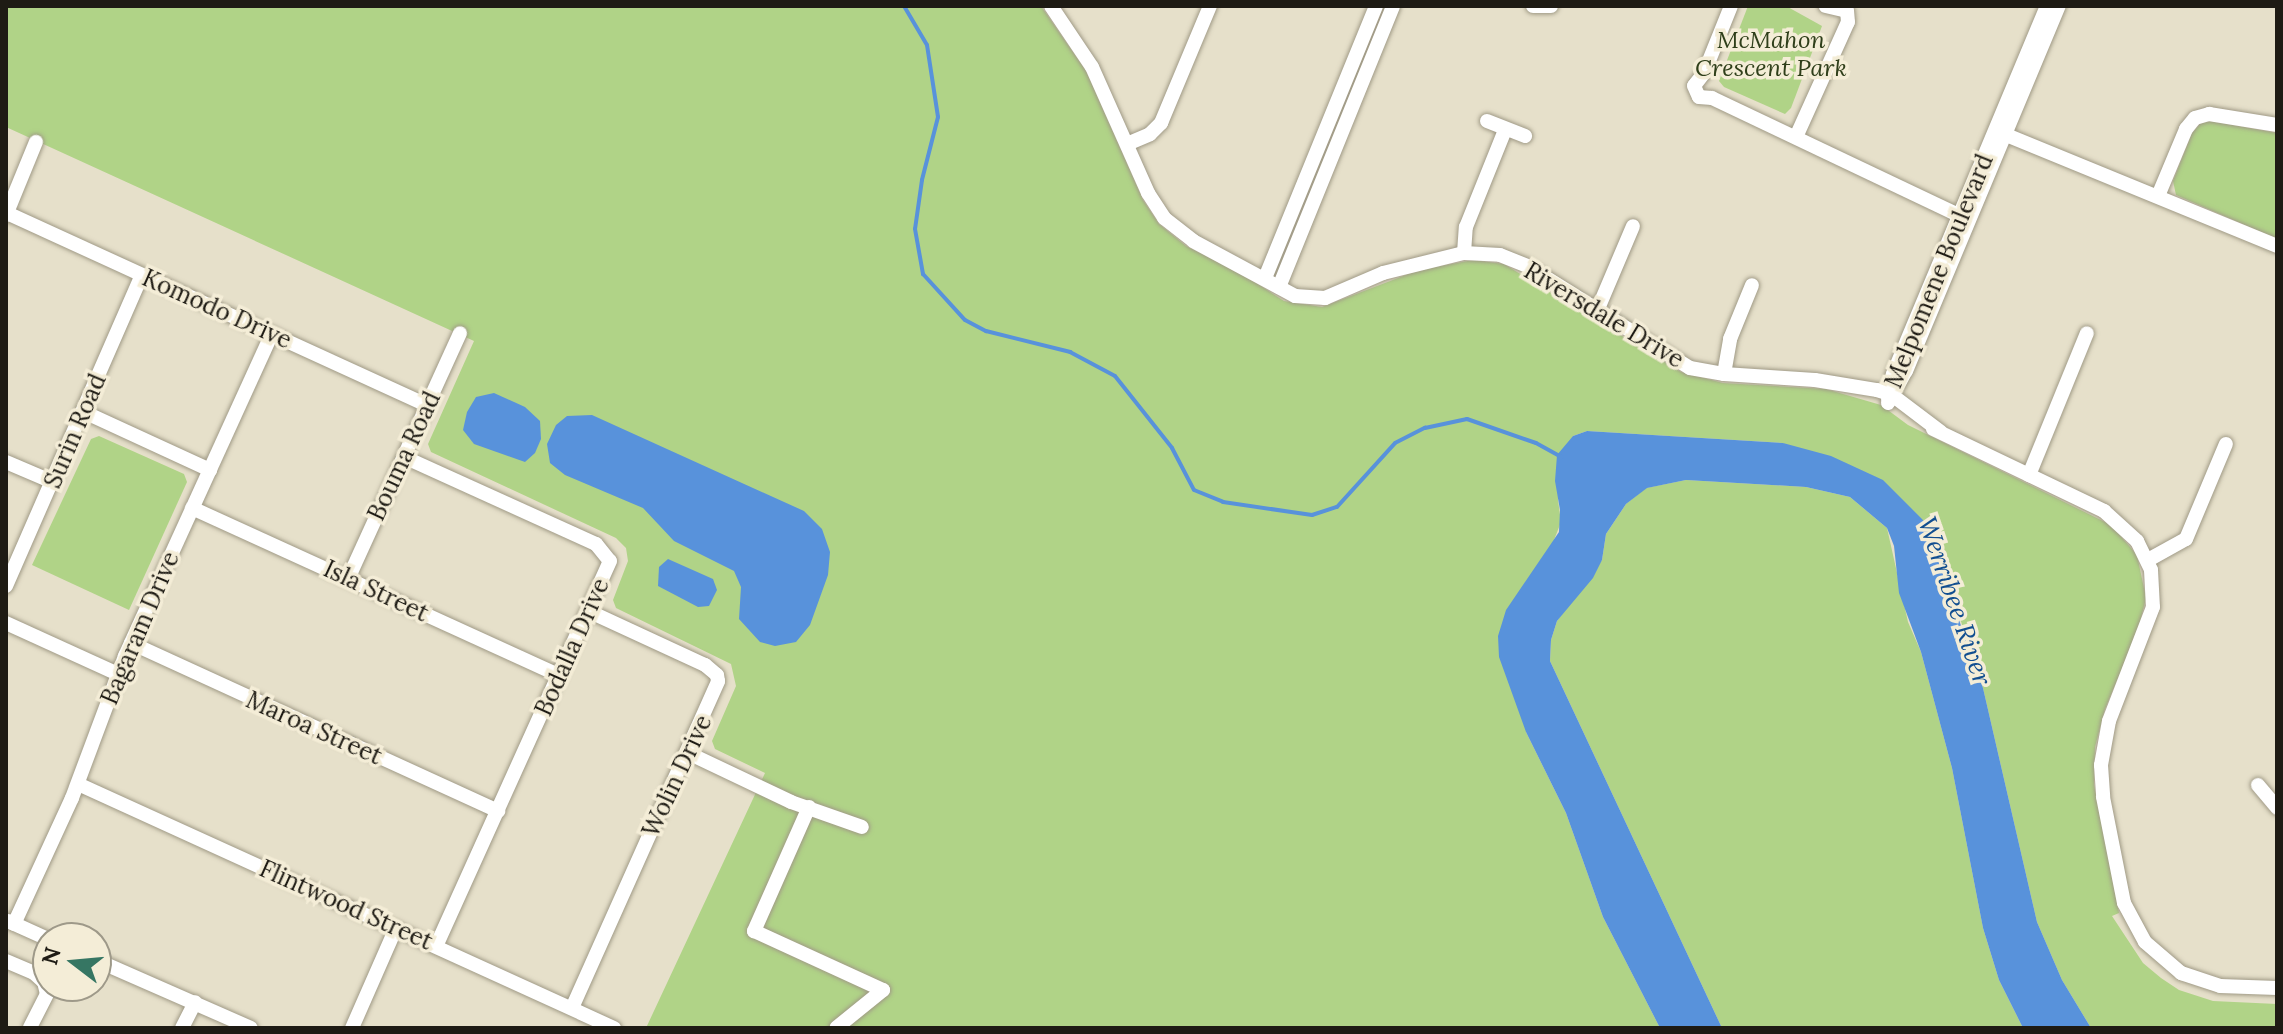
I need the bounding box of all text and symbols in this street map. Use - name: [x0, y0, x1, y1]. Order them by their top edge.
- park label: McMahon Crescent Park: [1695, 26, 1847, 82]
- street label: Melpomene Boulevard: [1879, 150, 1999, 392]
- street label: Riversdale Drive: [1519, 256, 1689, 374]
- street label: Komodo Drive: [138, 263, 296, 355]
- street label: Surin Road: [38, 369, 112, 493]
- street label: Bouma Road: [362, 387, 446, 525]
- water label: Werribee River: [1912, 513, 1998, 689]
- street label: Bagaram Drive: [95, 547, 185, 709]
- street label: Isla Street: [319, 554, 433, 628]
- street label: Bodalla Drive: [529, 574, 615, 720]
- street label: Maroa Street: [242, 685, 386, 771]
- street label: Wolin Drive: [636, 710, 718, 842]
- street label: Flintwood Street: [255, 854, 437, 956]
- north arrow: [32, 922, 112, 1002]
- text: N: [35, 944, 67, 968]

